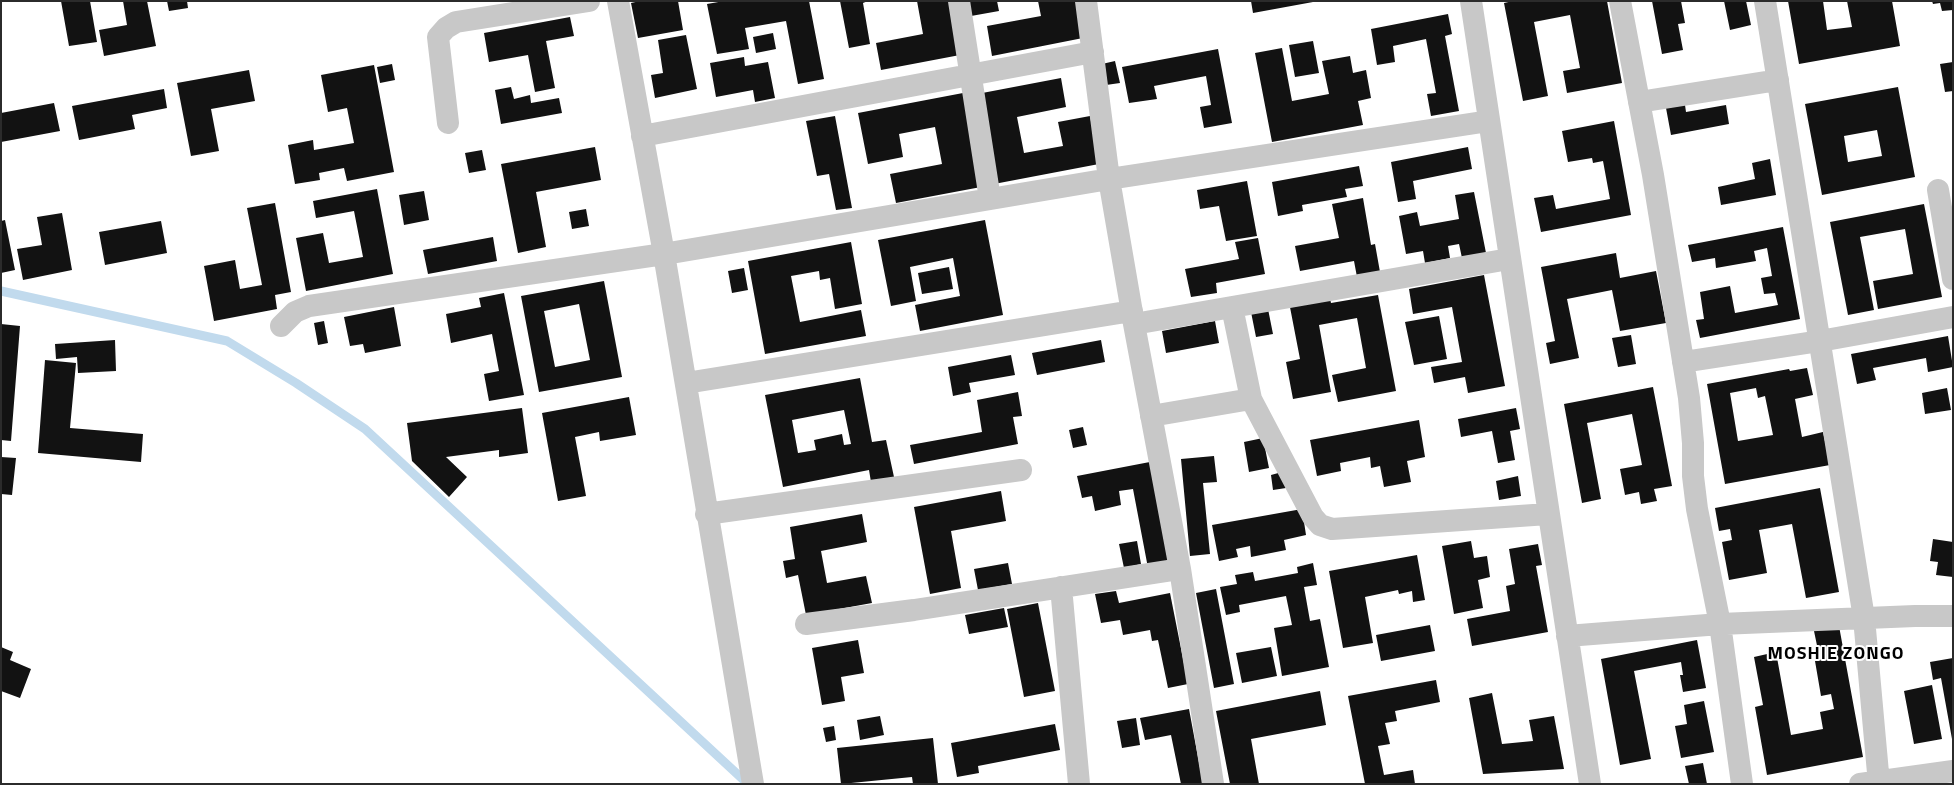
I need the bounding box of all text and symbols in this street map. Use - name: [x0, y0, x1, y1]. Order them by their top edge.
- district label: MOSHIE ZONGO: [1768, 644, 1904, 666]

